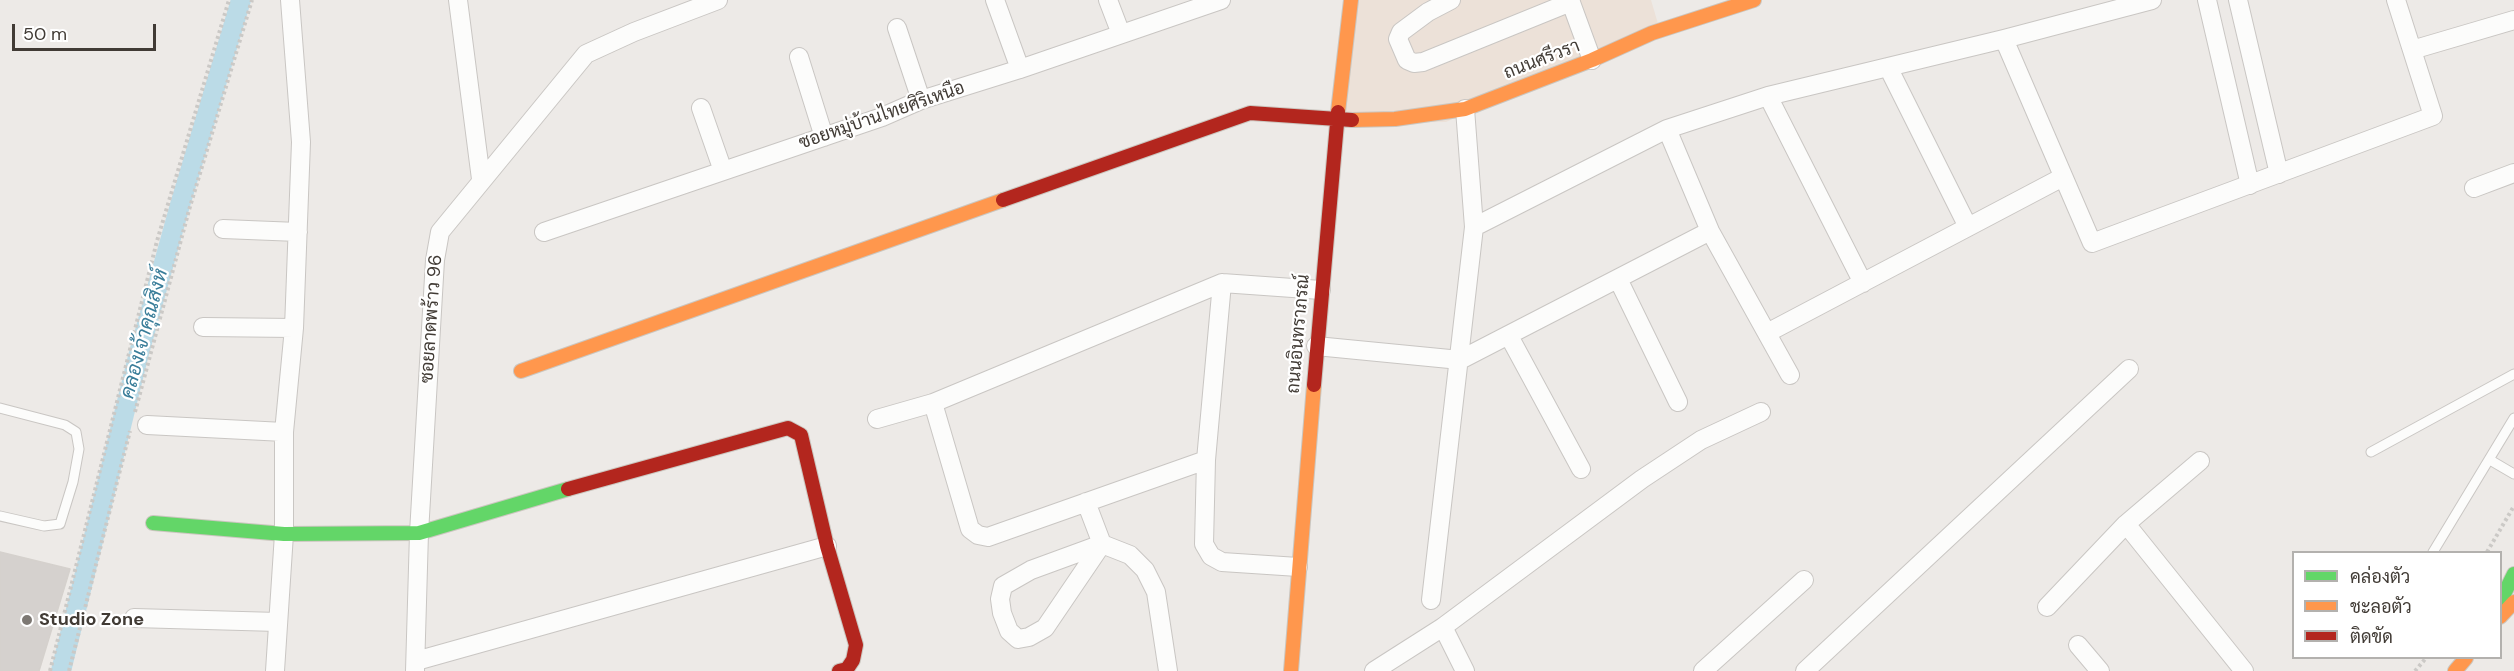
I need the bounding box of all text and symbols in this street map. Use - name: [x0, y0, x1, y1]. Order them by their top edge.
- scale bar: [15, 12, 159, 50]
- text: 50 m: [23, 22, 67, 46]
- street label: ถนนศรีวรา: [1501, 36, 1583, 84]
- street label: ซอยหมู่บ้านไทยศิริเหนือ: [796, 77, 968, 155]
- street label: ซอยลาดพร้าว 96: [417, 254, 447, 384]
- water label: คลองเจ้าคุณสิงห์: [116, 266, 174, 402]
- street label: ถนนอินทราภรณ์: [1283, 274, 1315, 394]
- legend: [2292, 551, 2502, 659]
- text: คล่องตัว: [2350, 565, 2410, 589]
- text: ชะลอตัว: [2350, 595, 2412, 619]
- place label: Studio Zone: [39, 609, 144, 631]
- marker: Studio Zone: [20, 613, 34, 627]
- text: ติดขัด: [2350, 625, 2393, 649]

